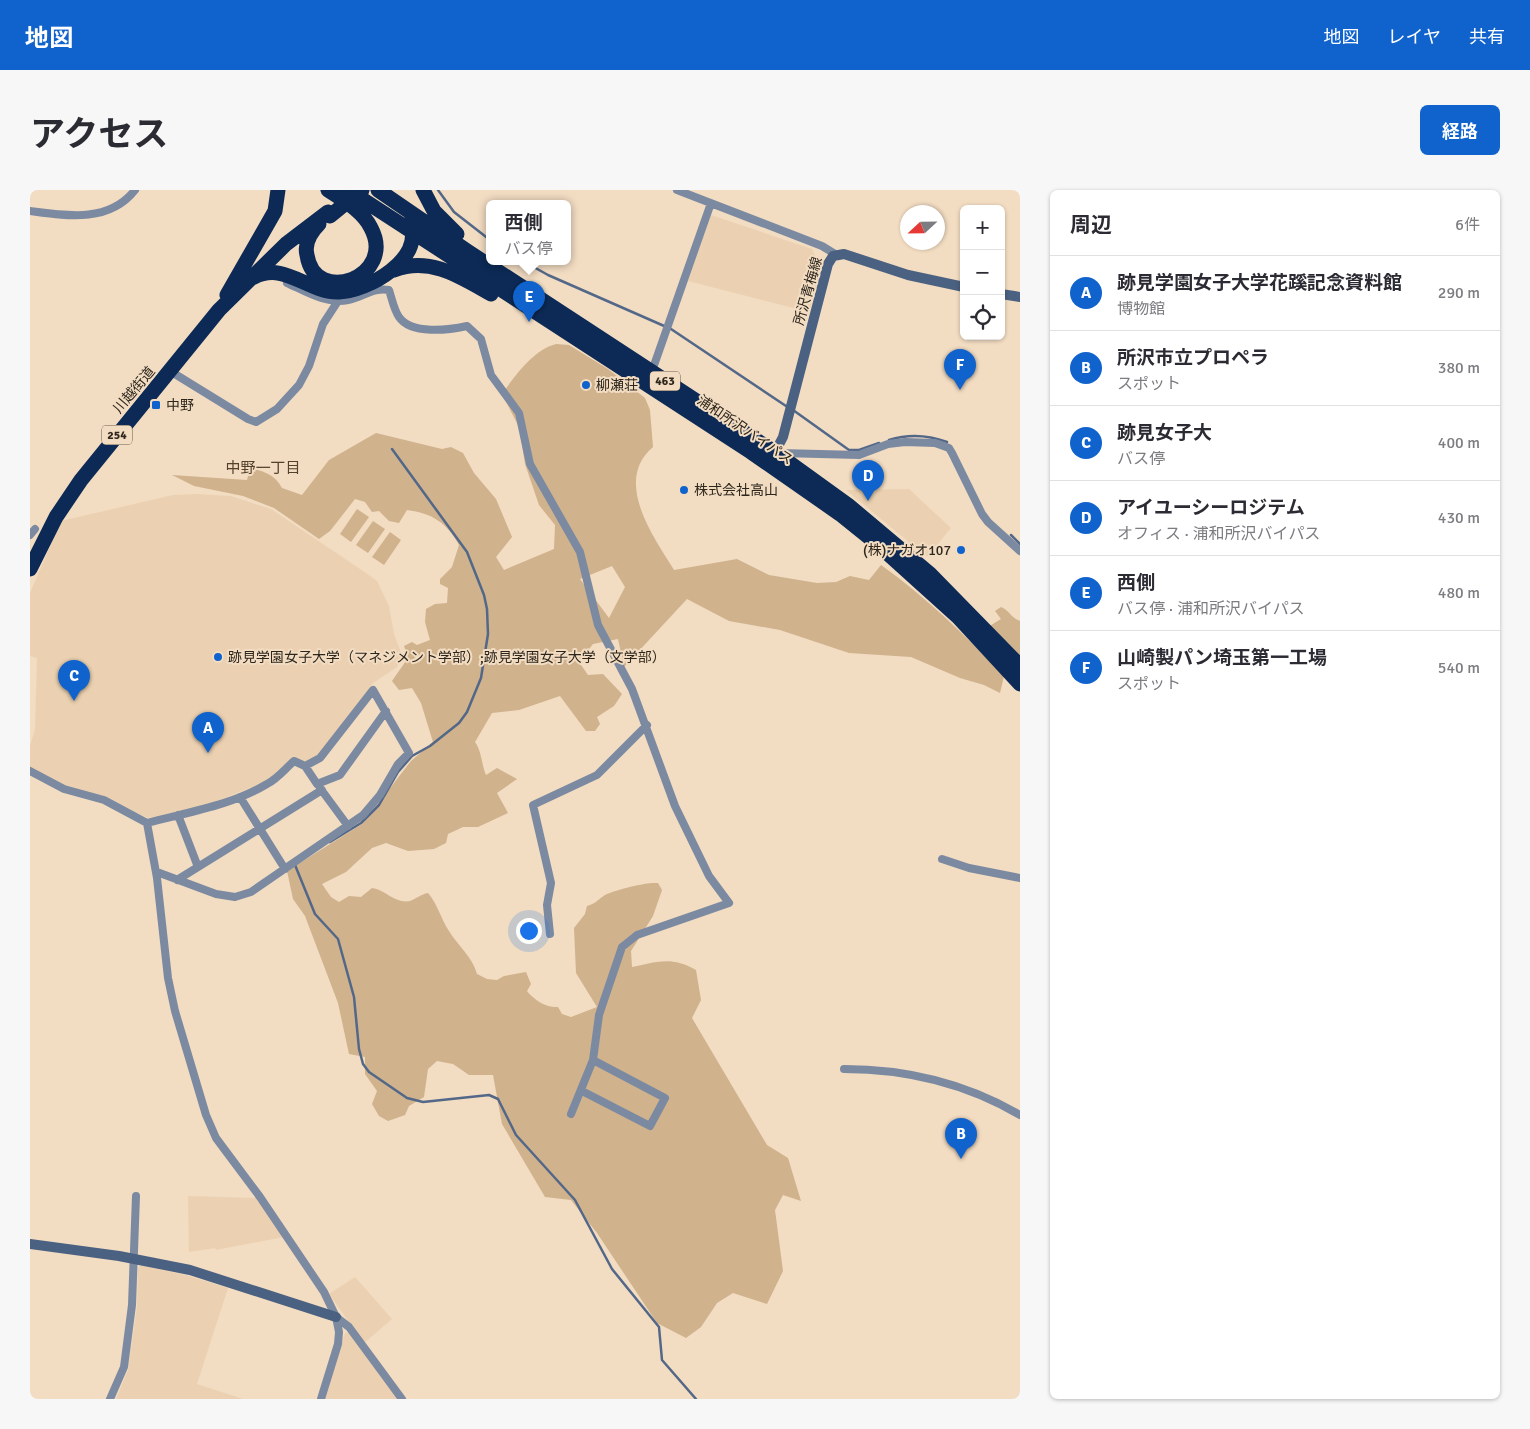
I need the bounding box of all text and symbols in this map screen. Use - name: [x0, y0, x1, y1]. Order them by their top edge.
- text: 地図: [25, 23, 73, 53]
- text: 地図: [1324, 26, 1360, 48]
- text: レイヤ: [1388, 26, 1441, 48]
- text: 共有: [1469, 26, 1505, 48]
- button: 経路: [1420, 105, 1500, 155]
- text: アクセス: [30, 113, 168, 156]
- popup: [486, 200, 571, 265]
- north arrow: [900, 205, 945, 250]
- map controls: [960, 205, 1005, 340]
- button: +: [960, 205, 1005, 250]
- text: 西側: [504, 211, 543, 235]
- text: 周辺: [1070, 212, 1112, 238]
- text: 6件: [1455, 215, 1480, 235]
- text: バス停: [504, 239, 553, 259]
- button: −: [960, 250, 1005, 295]
- street label: 所沢青梅線: [790, 255, 826, 327]
- text: 跡見学園女子大学花蹊記念資料館: [1117, 271, 1402, 295]
- pin: E: [513, 281, 545, 322]
- text: A: [1081, 283, 1091, 303]
- text: 290 m: [1438, 283, 1480, 303]
- button: locate: [960, 295, 1005, 340]
- text: 博物館: [1117, 299, 1165, 319]
- text: 所沢市立プロペラ: [1117, 346, 1269, 370]
- pin: F: [944, 349, 976, 390]
- text: B: [1081, 358, 1091, 378]
- text: 380 m: [1438, 358, 1480, 378]
- street label: 川越街道: [109, 363, 159, 417]
- road number: 463: [650, 372, 680, 390]
- text: スポット: [1117, 374, 1181, 394]
- place label: 柳瀬荘: [596, 377, 638, 394]
- marker: 柳瀬荘: [580, 379, 592, 391]
- street label: 浦和所沢バイパス: [694, 392, 796, 468]
- place label: 中野: [166, 397, 194, 414]
- marker: 中野: [150, 399, 162, 411]
- text: 跡見女子大: [1117, 421, 1212, 445]
- road number: 254: [102, 426, 132, 444]
- text: C: [1081, 433, 1091, 453]
- text: 400 m: [1438, 433, 1480, 453]
- text: バス停: [1117, 449, 1165, 469]
- district label: 中野一丁目: [225, 459, 301, 477]
- pin: D: [852, 460, 884, 501]
- place label: 株式会社高山: [694, 482, 778, 499]
- marker: 株式会社高山: [678, 484, 690, 496]
- text: アイユーシーロジテム: [1117, 496, 1305, 520]
- text: D: [1081, 508, 1091, 528]
- text: 430 m: [1438, 508, 1480, 528]
- text: オフィス · 浦和所沢バイパス: [1117, 524, 1320, 544]
- place label: (株)ナガオ107: [863, 542, 951, 559]
- marker: (株)ナガオ107: [955, 544, 967, 556]
- text: 西側: [1117, 571, 1155, 595]
- text: E: [1081, 583, 1091, 603]
- text: 480 m: [1438, 583, 1480, 603]
- text: バス停 · 浦和所沢バイパス: [1117, 599, 1305, 619]
- text: 山崎製パン埼玉第一工場: [1117, 646, 1327, 670]
- place label: 跡見学園女子大学（マネジメント学部）;跡見学園女子大学（文学部）: [228, 649, 666, 666]
- marker: 跡見学園女子大学（マネジメント学部）;跡見学園女子大学（文学部）: [212, 651, 224, 663]
- text: F: [1082, 658, 1090, 678]
- text: 540 m: [1438, 658, 1480, 678]
- pin: C: [58, 660, 90, 701]
- text: スポット: [1117, 674, 1181, 694]
- pin: A: [192, 712, 224, 753]
- your location: [516, 918, 542, 944]
- pin: B: [945, 1118, 977, 1159]

